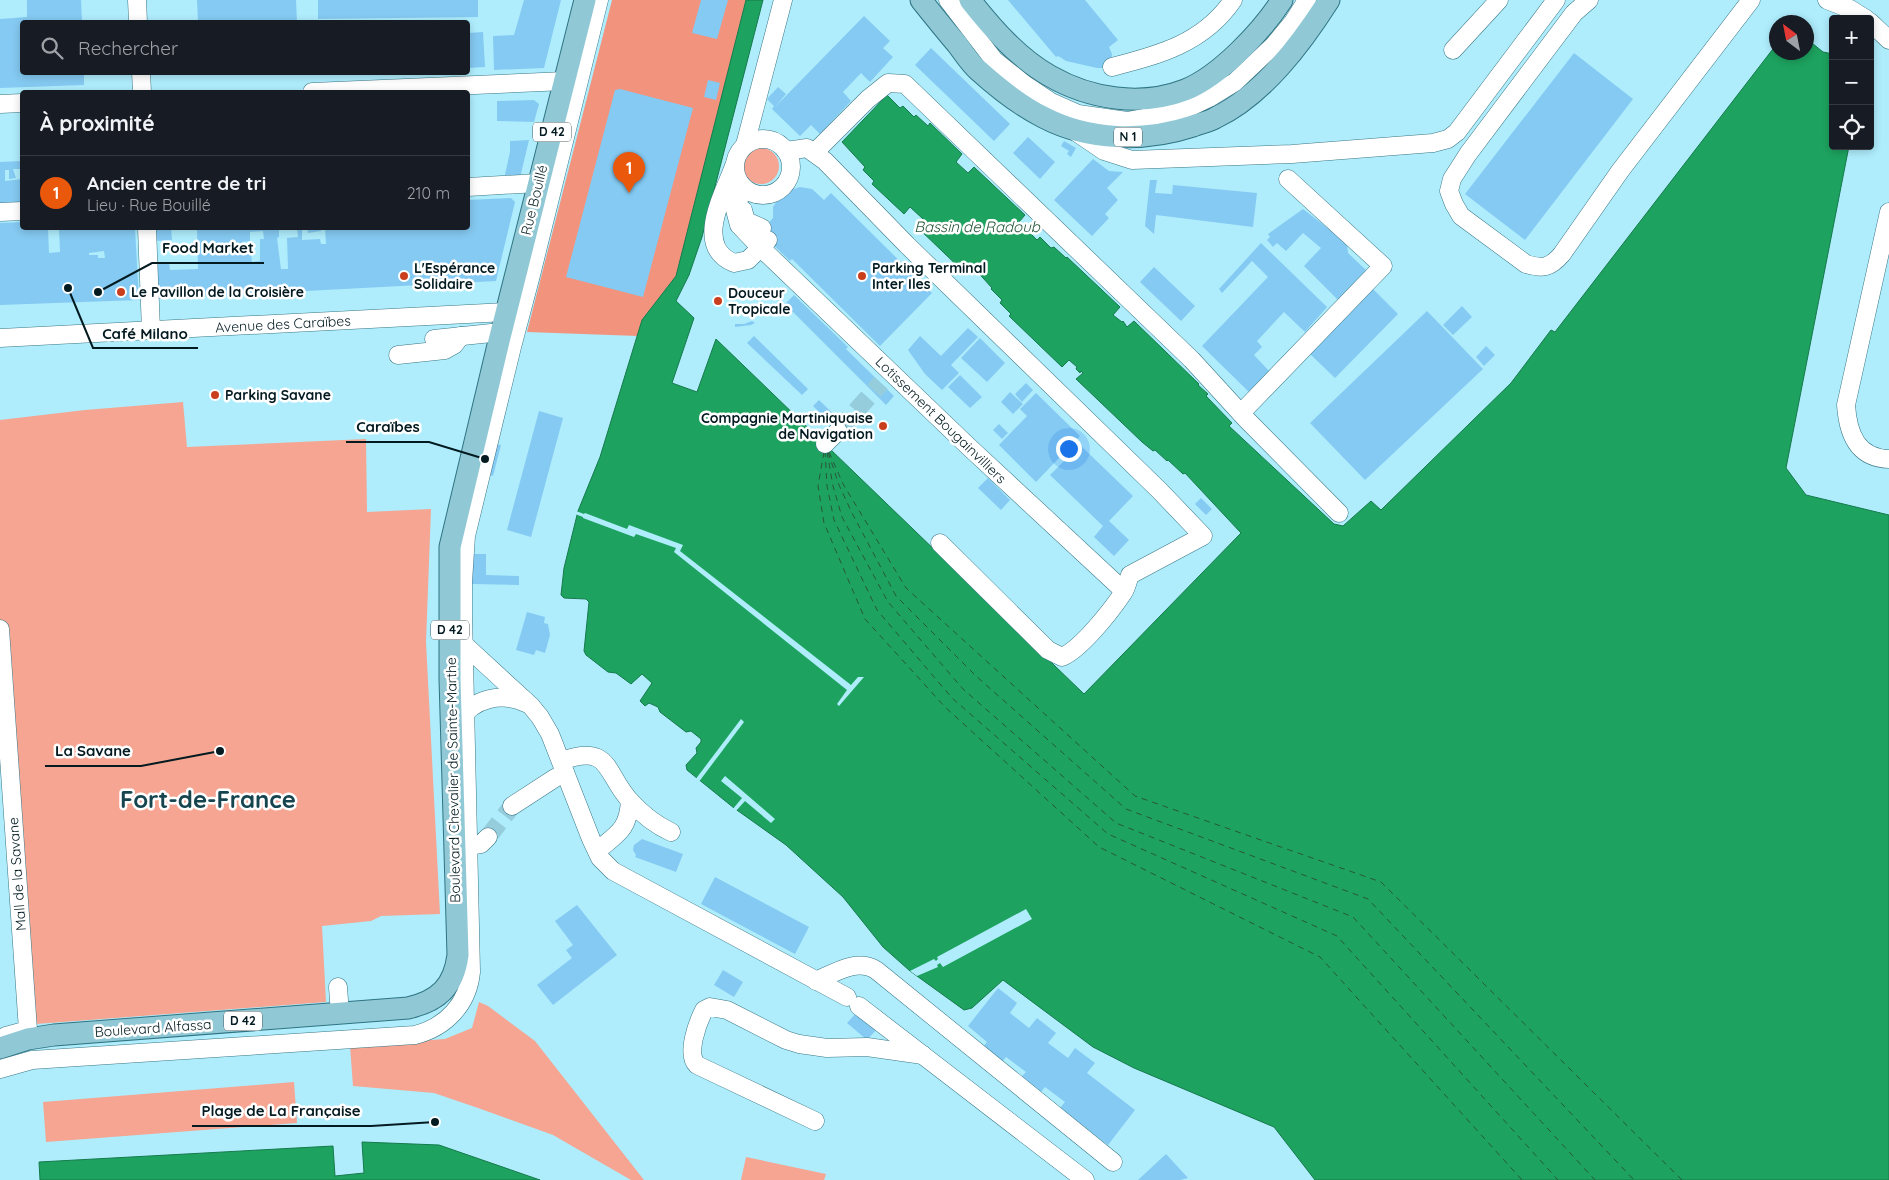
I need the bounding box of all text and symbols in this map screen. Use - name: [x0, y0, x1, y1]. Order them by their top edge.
- north arrow: [1769, 15, 1814, 60]
- map controls: [1829, 15, 1874, 150]
- button: +: [1829, 15, 1874, 60]
- search box: [20, 20, 470, 75]
- icon: search: [38, 34, 66, 62]
- text: Rechercher: [78, 36, 178, 60]
- button: −: [1829, 60, 1874, 105]
- button: locate: [1829, 105, 1874, 150]
- text: À proximité: [40, 110, 155, 136]
- road number: D 42: [533, 122, 571, 142]
- road number: N 1: [1114, 128, 1142, 146]
- pin: 1: [613, 152, 645, 193]
- street label: Rue Bouillé: [517, 163, 551, 237]
- text: Ancien centre de tri: [87, 171, 266, 195]
- text: 1: [53, 183, 59, 203]
- text: 210 m: [407, 183, 450, 203]
- text: Lieu · Rue Bouillé: [87, 195, 211, 215]
- water label: Bassin de Radoub: [914, 217, 1041, 236]
- callout: Food Market: [152, 233, 264, 263]
- text: Food Market: [162, 238, 254, 257]
- place label: L'Espérance Solidaire: [414, 259, 495, 293]
- place label: Parking Terminal Inter Iles: [872, 259, 986, 293]
- marker: L'Espérance Solidaire: [398, 270, 410, 282]
- marker: Parking Terminal Inter Iles: [856, 270, 868, 282]
- place label: Le Pavillon de la Croisière: [131, 283, 304, 301]
- place label: Douceur Tropicale: [728, 284, 791, 318]
- marker: Le Pavillon de la Croisière: [115, 286, 127, 298]
- marker: Douceur Tropicale: [712, 295, 724, 307]
- street label: Avenue des Caraïbes: [215, 311, 351, 337]
- callout: Café Milano: [93, 318, 198, 348]
- text: Café Milano: [102, 324, 188, 343]
- street label: Lotissement Bougainvilliers: [872, 353, 1010, 487]
- place label: Parking Savane: [225, 386, 331, 404]
- marker: Parking Savane: [209, 389, 221, 401]
- place label: Compagnie Martiniquaise de Navigation: [701, 409, 873, 443]
- callout: Caraïbes: [346, 412, 429, 442]
- text: Caraïbes: [356, 417, 420, 436]
- marker: Compagnie Martiniquaise de Navigation: [877, 420, 889, 432]
- your location: [1056, 436, 1082, 462]
- road number: D 42: [431, 620, 469, 640]
- street label: Boulevard Chevalier de Sainte-Marthe: [442, 657, 464, 903]
- callout: La Savane: [45, 736, 141, 766]
- text: La Savane: [55, 741, 131, 760]
- district label: Fort-de-France: [120, 784, 296, 814]
- street label: Mall de la Savane: [4, 816, 30, 932]
- road number: D 42: [224, 1011, 262, 1030]
- street label: Boulevard Alfassa: [94, 1015, 212, 1041]
- callout: Plage de La Française: [192, 1096, 371, 1126]
- text: Plage de La Française: [201, 1101, 361, 1120]

